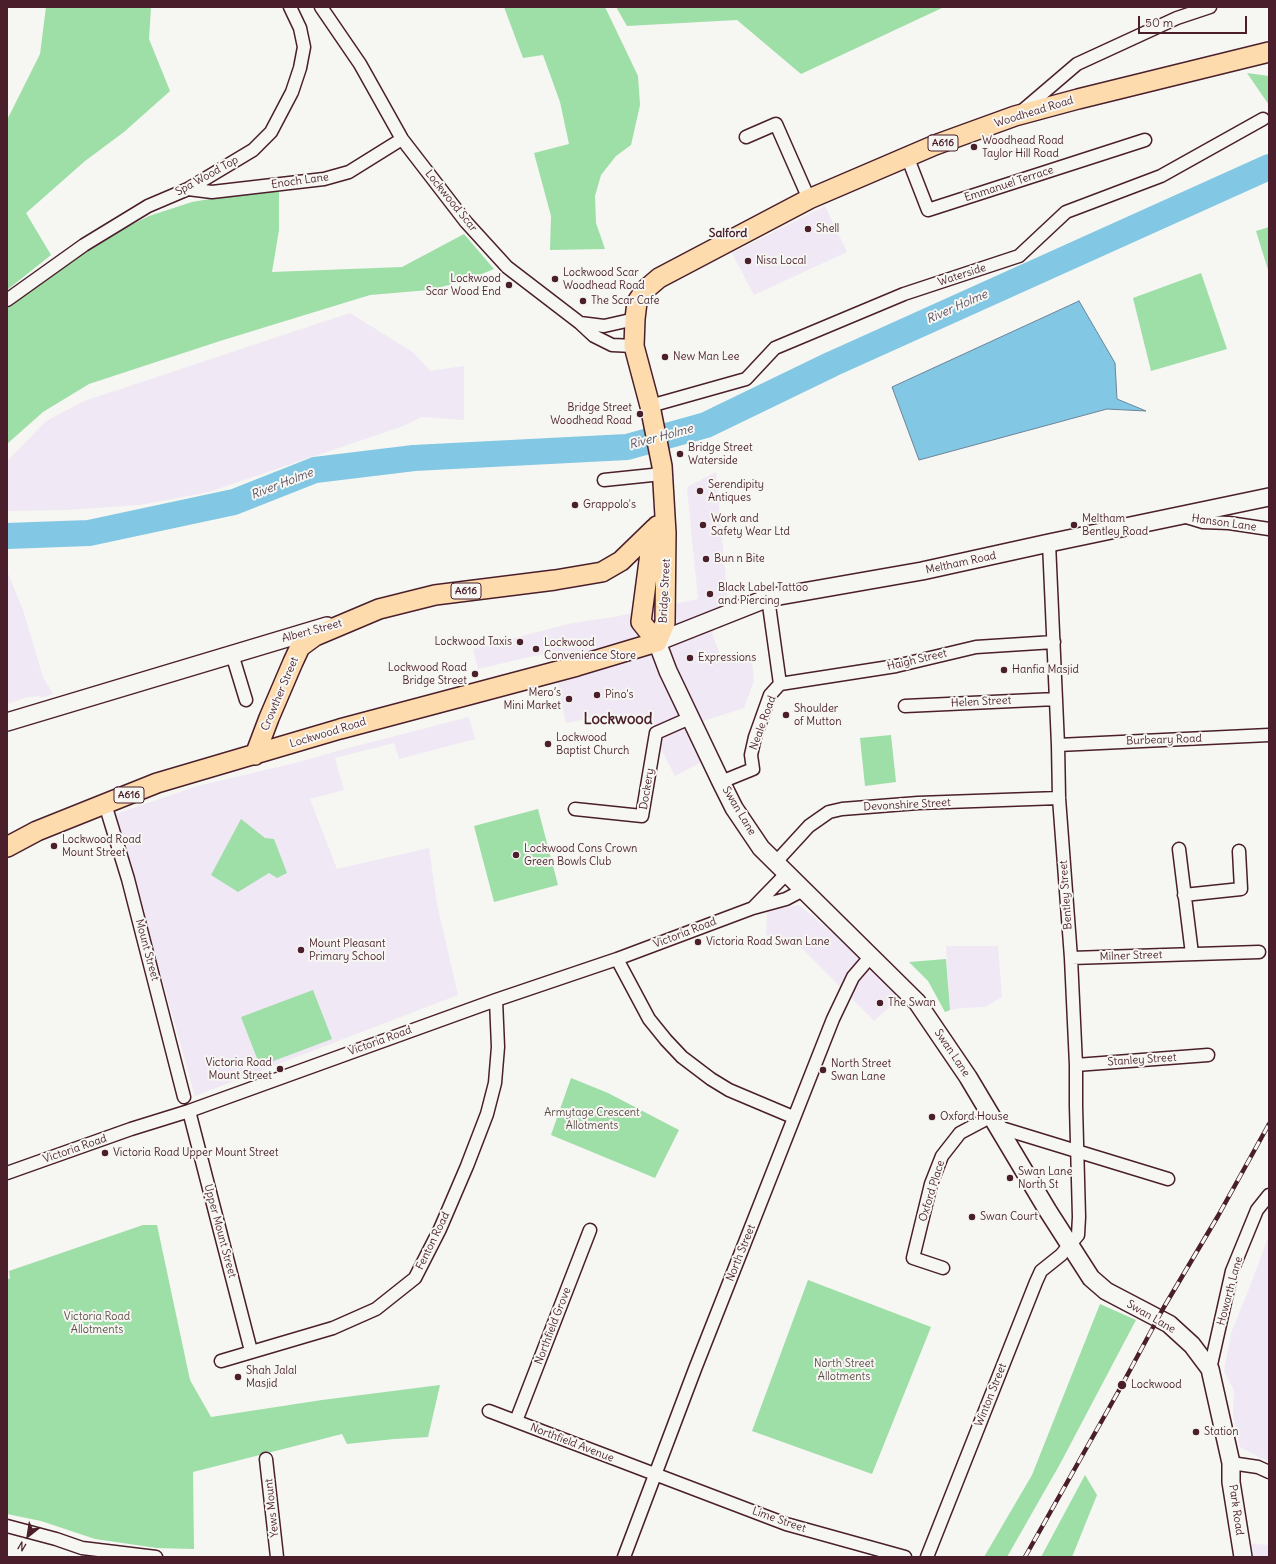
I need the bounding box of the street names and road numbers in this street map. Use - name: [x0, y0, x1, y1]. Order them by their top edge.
- street label: Woodhead Road: [993, 94, 1075, 130]
- road number: A616: [928, 135, 958, 151]
- street label: Spa Wood Top: [173, 153, 241, 199]
- street label: Emmanuel Terrace: [963, 163, 1055, 205]
- street label: Lockwood Scar: [422, 167, 480, 235]
- street label: Enoch Lane: [270, 170, 330, 192]
- street label: Waterside: [936, 261, 988, 289]
- street label: Hanson Lane: [1191, 512, 1257, 534]
- street label: Meltham Road: [925, 549, 997, 577]
- street label: Bridge Street: [657, 558, 673, 624]
- road number: A616: [451, 583, 481, 599]
- street label: Albert Street: [280, 617, 344, 645]
- street label: Haigh Street: [886, 647, 948, 673]
- street label: Crowther Street: [259, 655, 301, 733]
- street label: Neale Road: [747, 694, 779, 752]
- street label: Helen Street: [950, 694, 1012, 710]
- street label: Lockwood Road: [288, 715, 368, 751]
- street label: Burbeary Road: [1126, 732, 1202, 748]
- street label: Dockery: [637, 767, 657, 811]
- street label: Swan Lane: [719, 784, 759, 838]
- road number: A616: [114, 787, 144, 803]
- street label: Devonshire Street: [863, 796, 951, 814]
- street label: Bentley Street: [1057, 860, 1075, 930]
- street label: Victoria Road: [652, 915, 718, 951]
- street label: Mount Street: [132, 918, 162, 982]
- street label: Milner Street: [1100, 948, 1162, 964]
- street label: Victoria Road: [347, 1023, 413, 1059]
- street label: Swan Lane: [931, 1027, 973, 1079]
- street label: Stanley Street: [1107, 1051, 1177, 1069]
- street label: Victoria Road: [41, 1132, 109, 1166]
- street label: Oxford Place: [916, 1159, 948, 1223]
- street label: Upper Mount Street: [201, 1183, 239, 1279]
- street label: Fenton Road: [413, 1210, 453, 1272]
- street label: North Street: [724, 1223, 758, 1283]
- street label: Howarth Lane: [1214, 1255, 1246, 1327]
- street label: Northfield Grove: [532, 1286, 574, 1366]
- street label: Swan Lane: [1124, 1298, 1178, 1336]
- street label: Winton Street: [972, 1361, 1010, 1429]
- street label: Northfield Avenue: [528, 1421, 616, 1465]
- street label: Yews Mount: [262, 1478, 282, 1538]
- street label: Park Road: [1226, 1484, 1246, 1536]
- street label: Lime Street: [750, 1505, 808, 1535]

